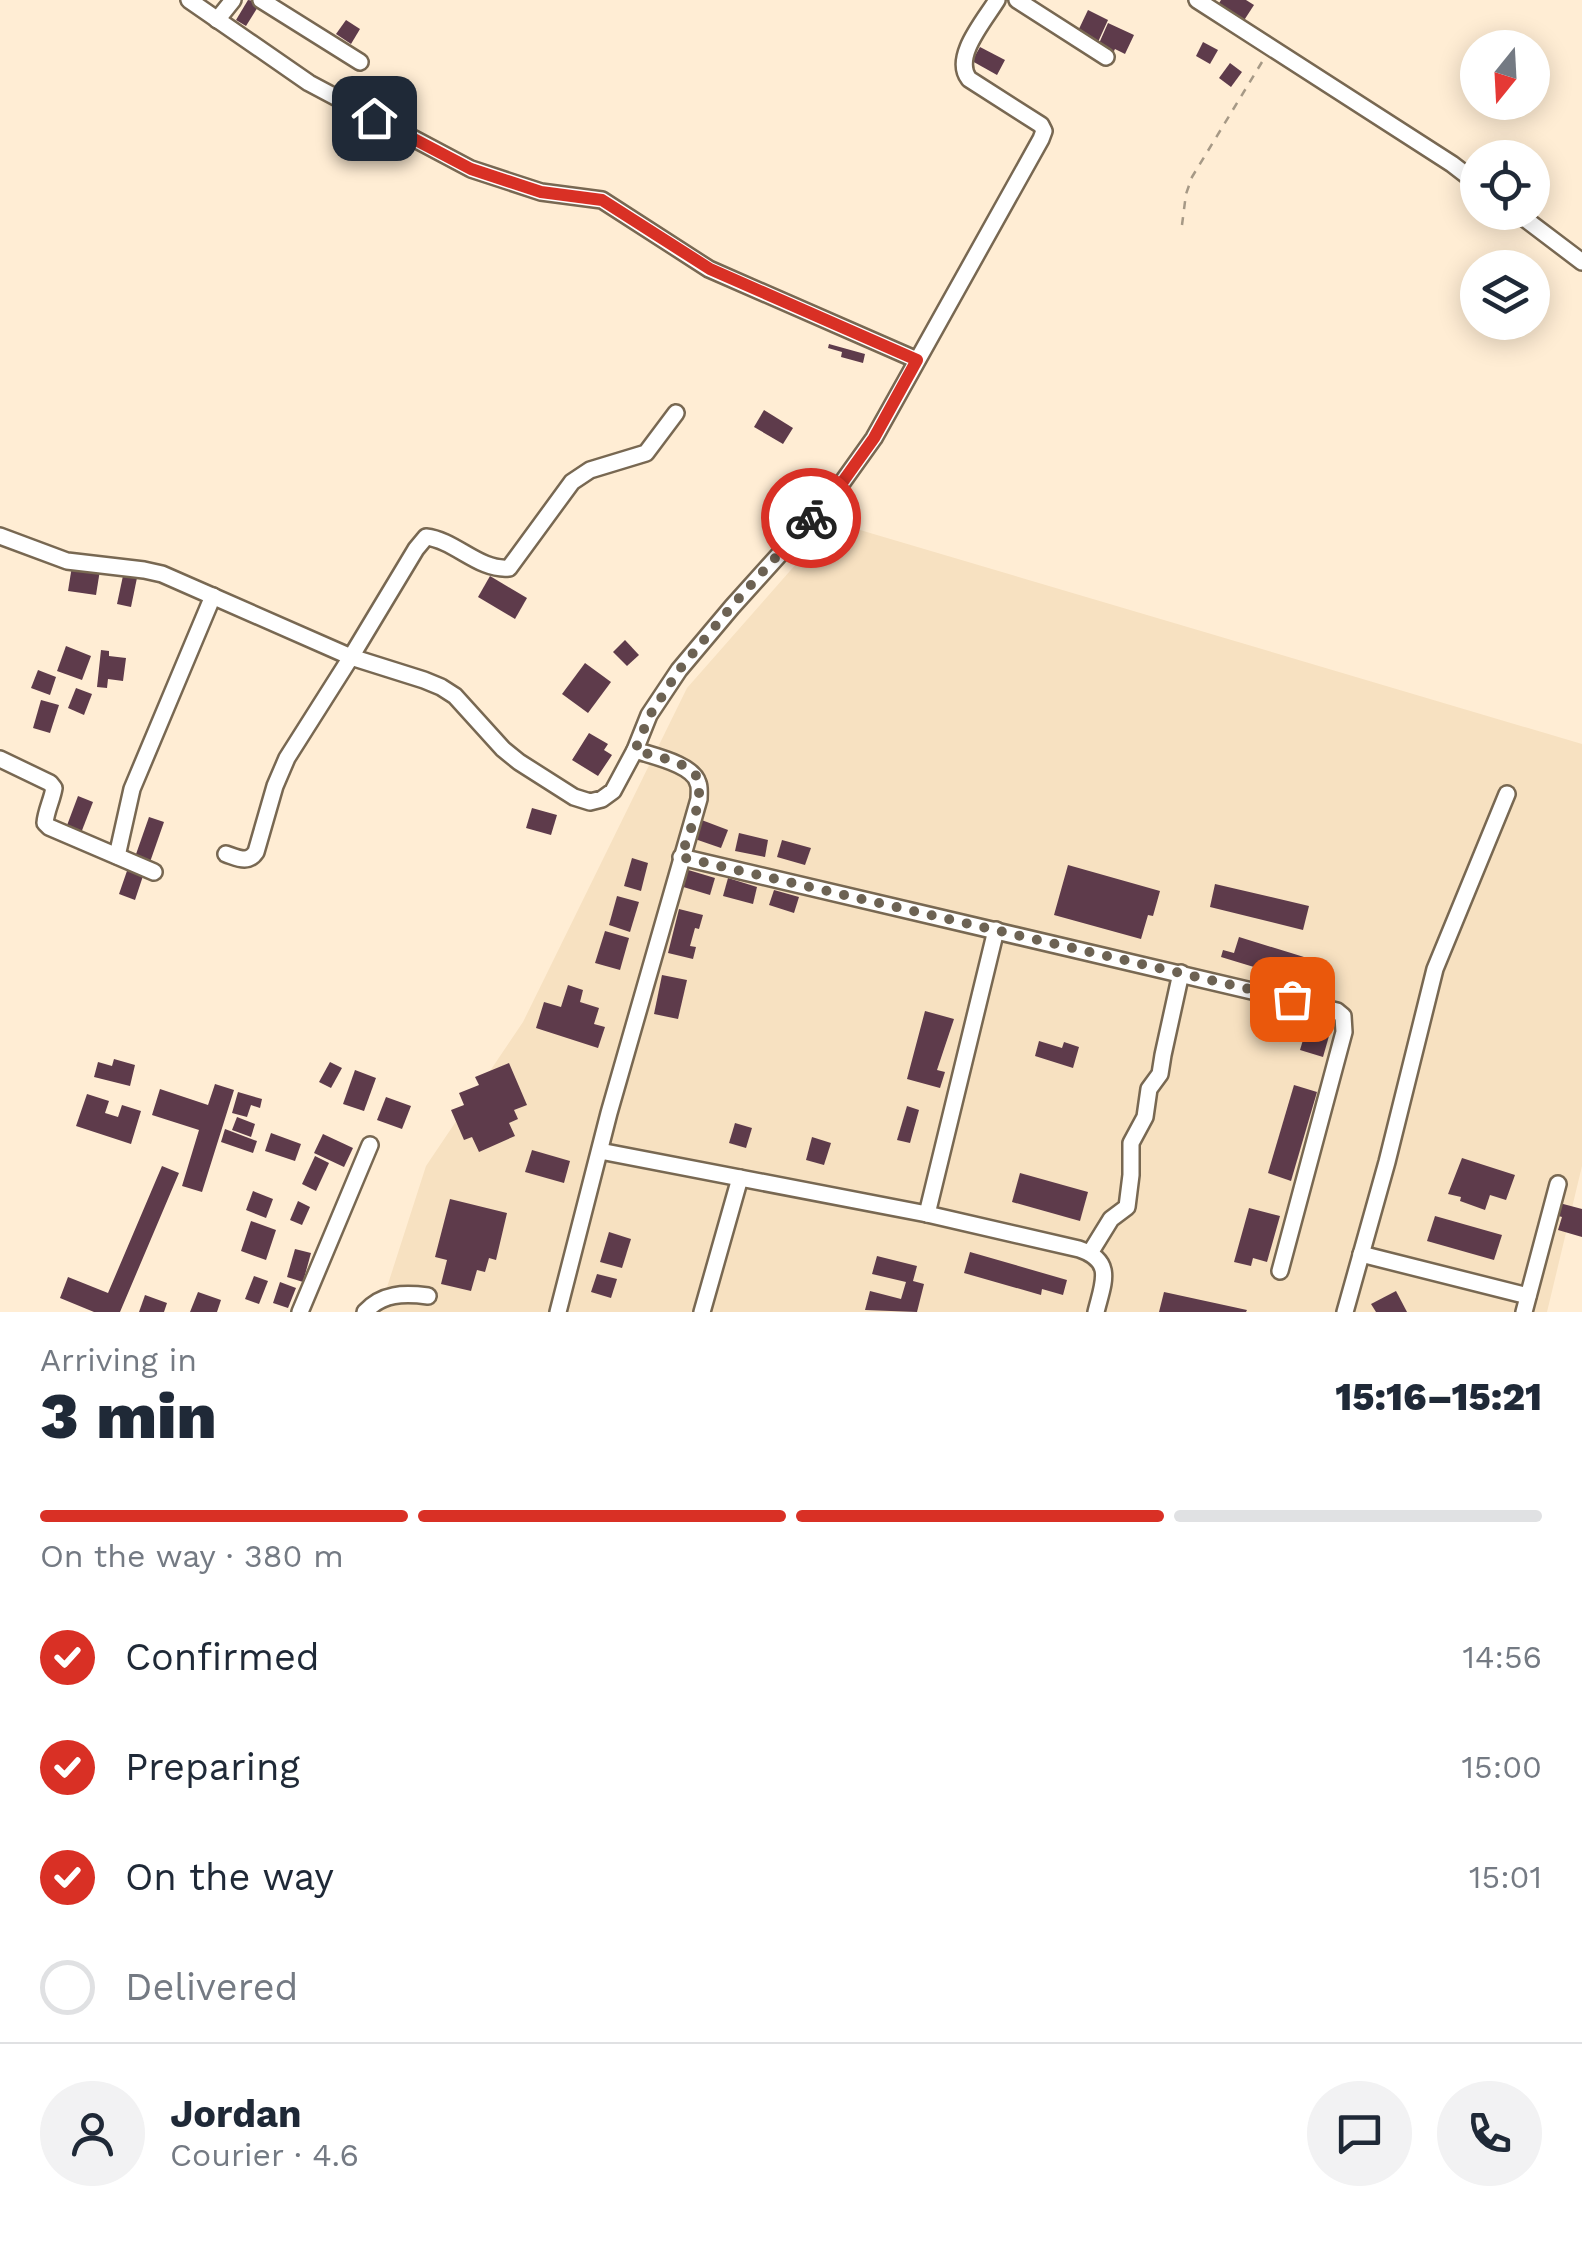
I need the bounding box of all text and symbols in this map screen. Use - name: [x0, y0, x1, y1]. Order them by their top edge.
- north arrow: [1460, 30, 1550, 120]
- map controls: [1460, 30, 1550, 340]
- pin: [332, 76, 417, 161]
- icon: home: [347, 91, 402, 146]
- button: locate: [1460, 140, 1550, 230]
- button: layers: [1460, 250, 1550, 340]
- courier: [761, 468, 861, 568]
- icon: bike: [784, 491, 839, 546]
- pin: [1250, 957, 1335, 1042]
- icon: bag: [1265, 972, 1320, 1027]
- text: Arriving in: [40, 1341, 197, 1379]
- text: 15:16–15:21: [1335, 1375, 1542, 1419]
- text: 3 min: [40, 1378, 217, 1454]
- text: On the way · 380 m: [40, 1537, 344, 1575]
- icon: check: [40, 1630, 95, 1685]
- text: Confirmed: [125, 1635, 320, 1679]
- text: 14:56: [1462, 1638, 1542, 1676]
- icon: check: [40, 1740, 95, 1795]
- text: Preparing: [125, 1745, 300, 1789]
- text: 15:00: [1462, 1748, 1542, 1786]
- icon: check: [40, 1850, 95, 1905]
- text: On the way: [125, 1855, 334, 1899]
- text: 15:01: [1469, 1858, 1542, 1896]
- text: Delivered: [125, 1965, 298, 2009]
- button: person: [40, 2081, 145, 2186]
- button: chat: [1307, 2081, 1412, 2186]
- button: phone: [1437, 2081, 1542, 2186]
- text: Jordan: [170, 2092, 302, 2136]
- text: Courier · 4.6: [170, 2136, 359, 2174]

